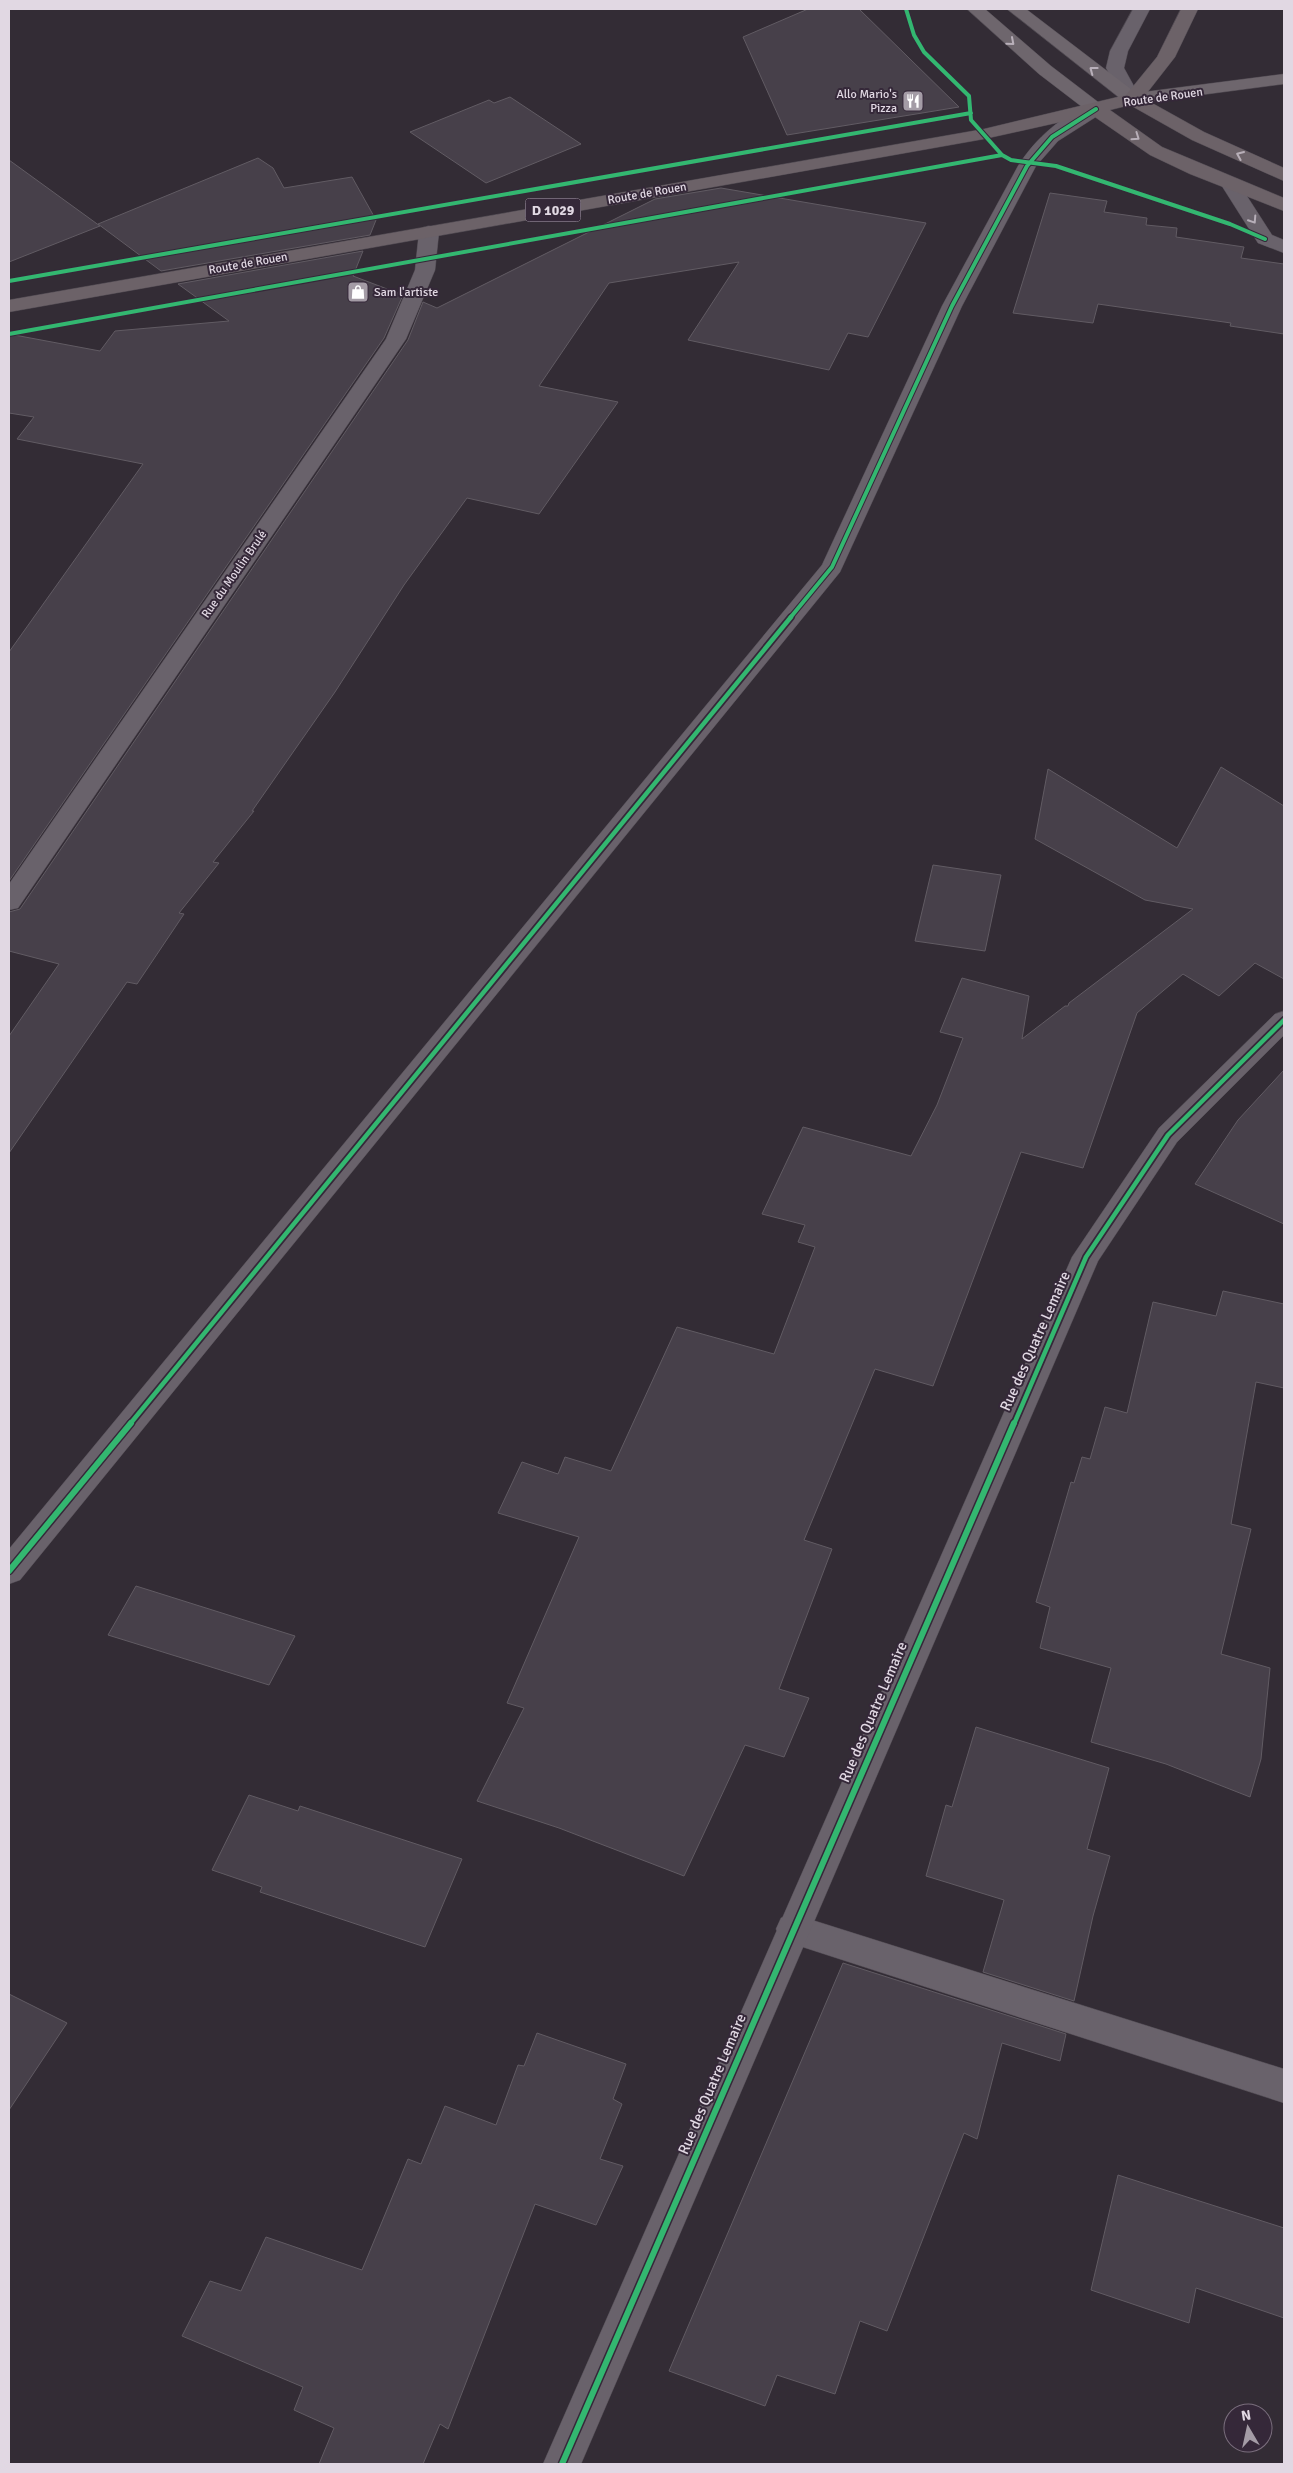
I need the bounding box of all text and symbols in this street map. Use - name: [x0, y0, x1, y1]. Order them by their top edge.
- one-way arrow: [1006, 36, 1015, 45]
- one-way arrow: [1089, 67, 1099, 76]
- street label: Route de Rouen: [1122, 85, 1204, 110]
- place label: Allo Mario's Pizza: [837, 87, 897, 116]
- restaurant icon: Allo Mario's Pizza: [901, 89, 925, 113]
- one-way arrow: [1130, 131, 1140, 140]
- one-way arrow: [1236, 151, 1245, 162]
- street label: Route de Rouen: [606, 179, 688, 208]
- road number: D 1029: [526, 198, 580, 222]
- one-way arrow: [1246, 215, 1256, 224]
- street label: Route de Rouen: [207, 249, 289, 278]
- shop icon: Sam l'artiste: [346, 280, 370, 304]
- place label: Sam l'artiste: [374, 285, 438, 300]
- street label: Rue du Moulin Brulé: [199, 528, 270, 621]
- street label: Rue des Quatre Lemaire: [996, 1268, 1074, 1414]
- street label: Rue des Quatre Lemaire: [835, 1639, 911, 1785]
- street label: Rue des Quatre Lemaire: [674, 2011, 750, 2157]
- north arrow: [1223, 2403, 1273, 2453]
- text: N: [1240, 2406, 1252, 2425]

